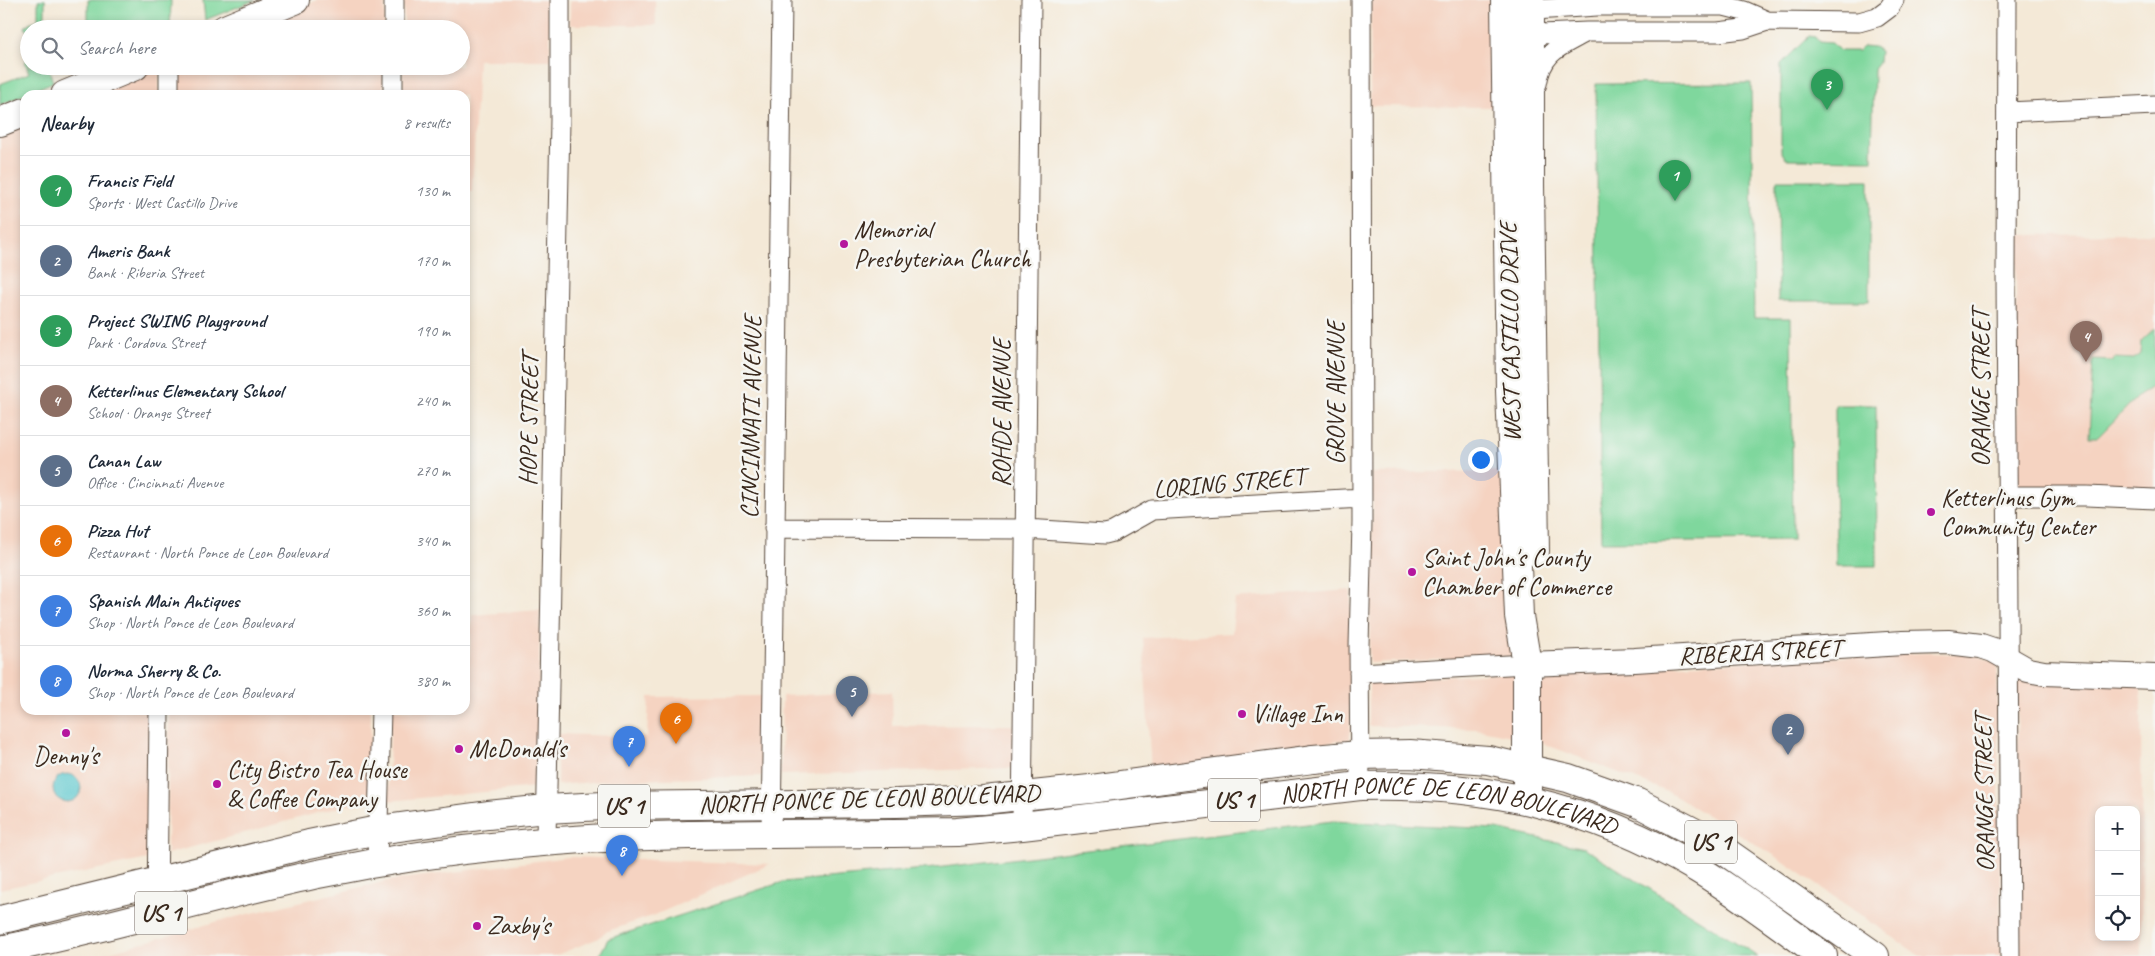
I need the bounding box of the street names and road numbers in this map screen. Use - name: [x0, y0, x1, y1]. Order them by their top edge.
- street label: WEST CASTILLO DRIVE: [1492, 218, 1528, 442]
- street label: ORANGE STREET: [1965, 304, 1997, 467]
- street label: CINCINNATI AVENUE: [733, 312, 769, 519]
- street label: GROVE AVENUE: [1320, 318, 1352, 465]
- street label: ROHDE AVENUE: [986, 336, 1018, 487]
- street label: HOPE STREET: [512, 347, 546, 486]
- street label: LORING STREET: [1152, 460, 1312, 506]
- street label: RIBERIA STREET: [1678, 631, 1848, 672]
- street label: ORANGE STREET: [1967, 708, 2001, 872]
- street label: NORTH PONCE DE LEON BOULEVARD: [1278, 769, 1624, 844]
- street label: NORTH PONCE DE LEON BOULEVARD: [698, 777, 1042, 821]
- road number: US 1: [1208, 778, 1260, 822]
- road number: US 1: [598, 784, 650, 828]
- road number: US 1: [1685, 820, 1737, 864]
- road number: US 1: [135, 891, 187, 934]

